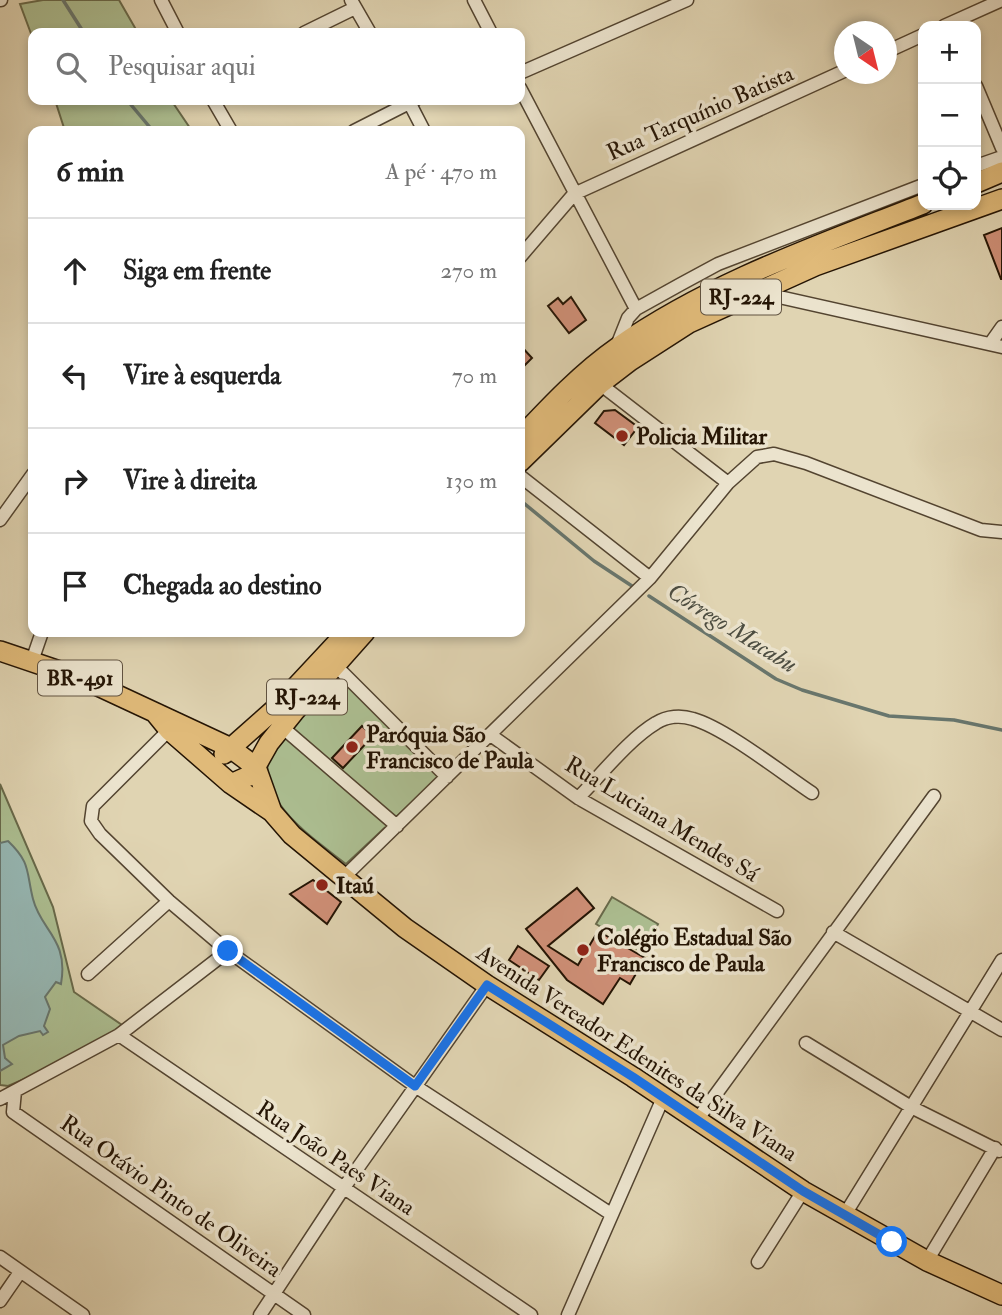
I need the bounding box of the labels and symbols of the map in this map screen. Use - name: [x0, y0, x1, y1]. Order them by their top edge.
- north arrow: [834, 21, 897, 84]
- street label: Rua Tarquínio Batista: [602, 59, 799, 167]
- road number: RJ-224: [701, 280, 781, 314]
- place label: Policia Militar: [636, 422, 768, 451]
- marker: Policia Militar: [614, 428, 630, 444]
- water label: Córrego Macabu: [661, 576, 803, 680]
- road number: BR-491: [38, 660, 122, 696]
- road number: RJ-224: [267, 680, 347, 714]
- place label: Paróquia São Francisco de Paula: [366, 720, 535, 775]
- marker: Paróquia São Francisco de Paula: [344, 739, 360, 755]
- street label: Rua Luciana Mendes Sá: [560, 750, 765, 889]
- place label: Itaú: [336, 871, 374, 900]
- marker: Itaú: [314, 877, 330, 893]
- place label: Colégio Estadual São Francisco de Paula: [597, 923, 792, 978]
- route end: [212, 935, 243, 966]
- street label: Avenida Vereador Edenites da Silva Viana: [470, 938, 803, 1168]
- marker: Colégio Estadual São Francisco de Paula: [575, 942, 591, 958]
- street label: Rua João Paes Viana: [251, 1094, 421, 1222]
- street label: Rua Otávio Pinto de Oliveira: [55, 1108, 288, 1284]
- route start: [876, 1226, 907, 1257]

